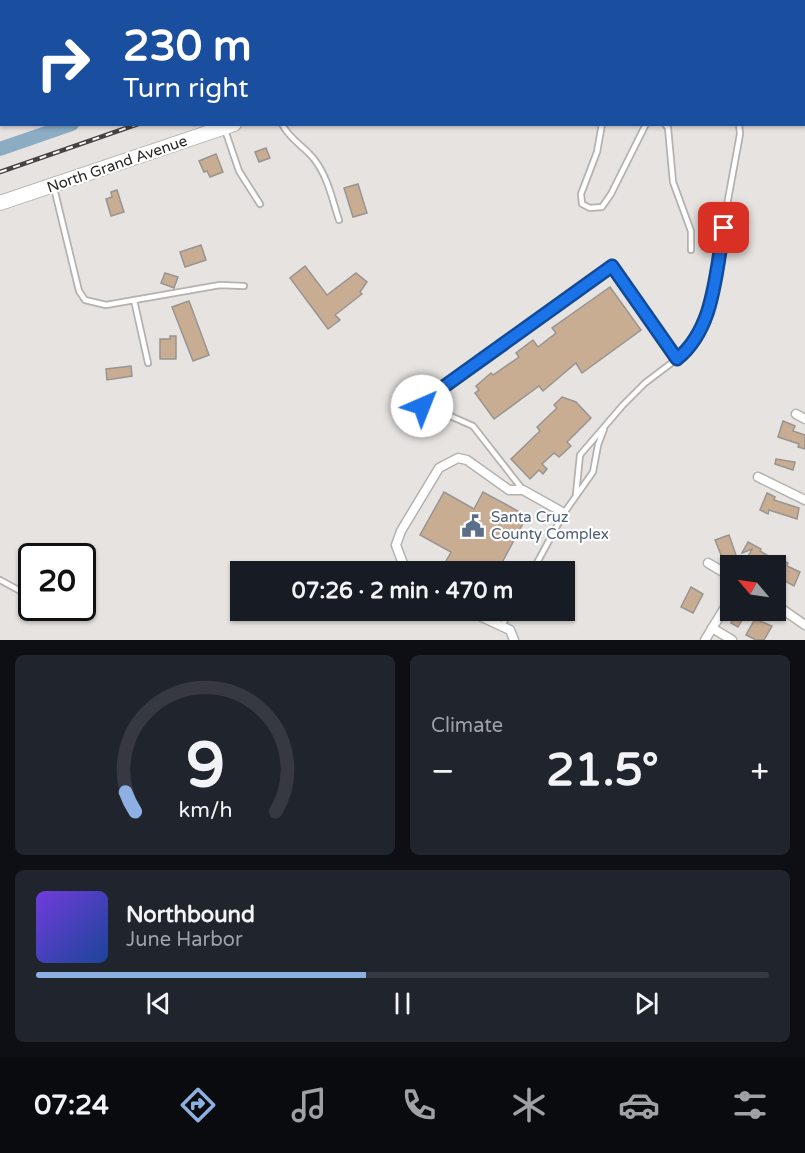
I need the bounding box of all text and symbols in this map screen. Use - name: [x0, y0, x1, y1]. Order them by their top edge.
- text: 230 m: [123, 21, 252, 72]
- icon: right: [24, 24, 102, 102]
- text: Turn right: [123, 72, 249, 105]
- street label: North Grand Avenue: [44, 132, 190, 196]
- pin: [698, 202, 749, 253]
- icon: arrive: [707, 211, 740, 244]
- position arrow: [390, 374, 454, 438]
- place label: Santa Cruz County Complex: [491, 508, 609, 543]
- public building icon: Santa Cruz County Complex: [460, 513, 486, 539]
- speed limit sign: 20: [18, 543, 96, 621]
- north arrow: [720, 555, 786, 621]
- map controls: [720, 555, 786, 621]
- text: 07:26 · 2 min · 470 m: [292, 578, 513, 604]
- text: Climate: [431, 714, 503, 738]
- text: 9: [185, 729, 225, 804]
- text: 21.5°: [546, 744, 659, 798]
- text: −: [431, 752, 455, 791]
- text: +: [750, 752, 769, 791]
- text: km/h: [178, 797, 232, 823]
- text: Northbound: [126, 902, 255, 928]
- text: June Harbor: [126, 928, 243, 952]
- icon: previous: [142, 987, 175, 1020]
- icon: pause: [386, 987, 419, 1020]
- icon: next: [630, 987, 663, 1020]
- icon: directions: [177, 1084, 219, 1126]
- icon: music: [288, 1084, 330, 1126]
- icon: phone: [398, 1084, 440, 1126]
- icon: climate: [508, 1084, 550, 1126]
- icon: car: [618, 1084, 660, 1126]
- icon: filters: [729, 1084, 771, 1126]
- text: 07:24: [34, 1089, 109, 1122]

